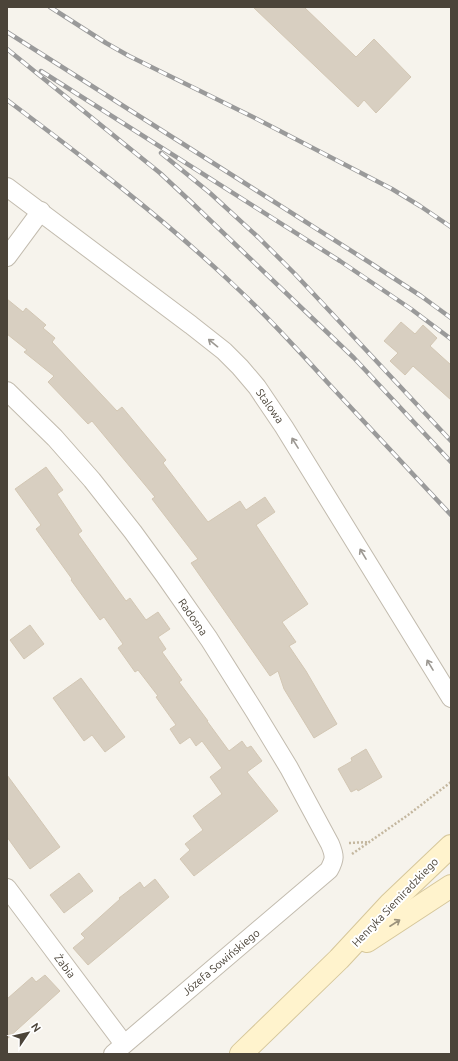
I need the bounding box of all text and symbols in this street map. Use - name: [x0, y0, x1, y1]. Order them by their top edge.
- one-way arrow: [208, 338, 219, 347]
- street label: Stalowa: [254, 386, 286, 426]
- one-way arrow: [290, 437, 298, 449]
- one-way arrow: [358, 548, 366, 560]
- street label: Radosna: [176, 596, 210, 638]
- one-way arrow: [426, 659, 434, 671]
- street label: Henryka Siemiradzkiego: [350, 855, 440, 949]
- one-way arrow: [390, 918, 401, 927]
- street label: Józefa Sowińskiego: [180, 926, 262, 998]
- street label: Żabia: [52, 952, 78, 980]
- north arrow: [8, 1013, 48, 1053]
- text: N: [29, 1020, 43, 1034]

